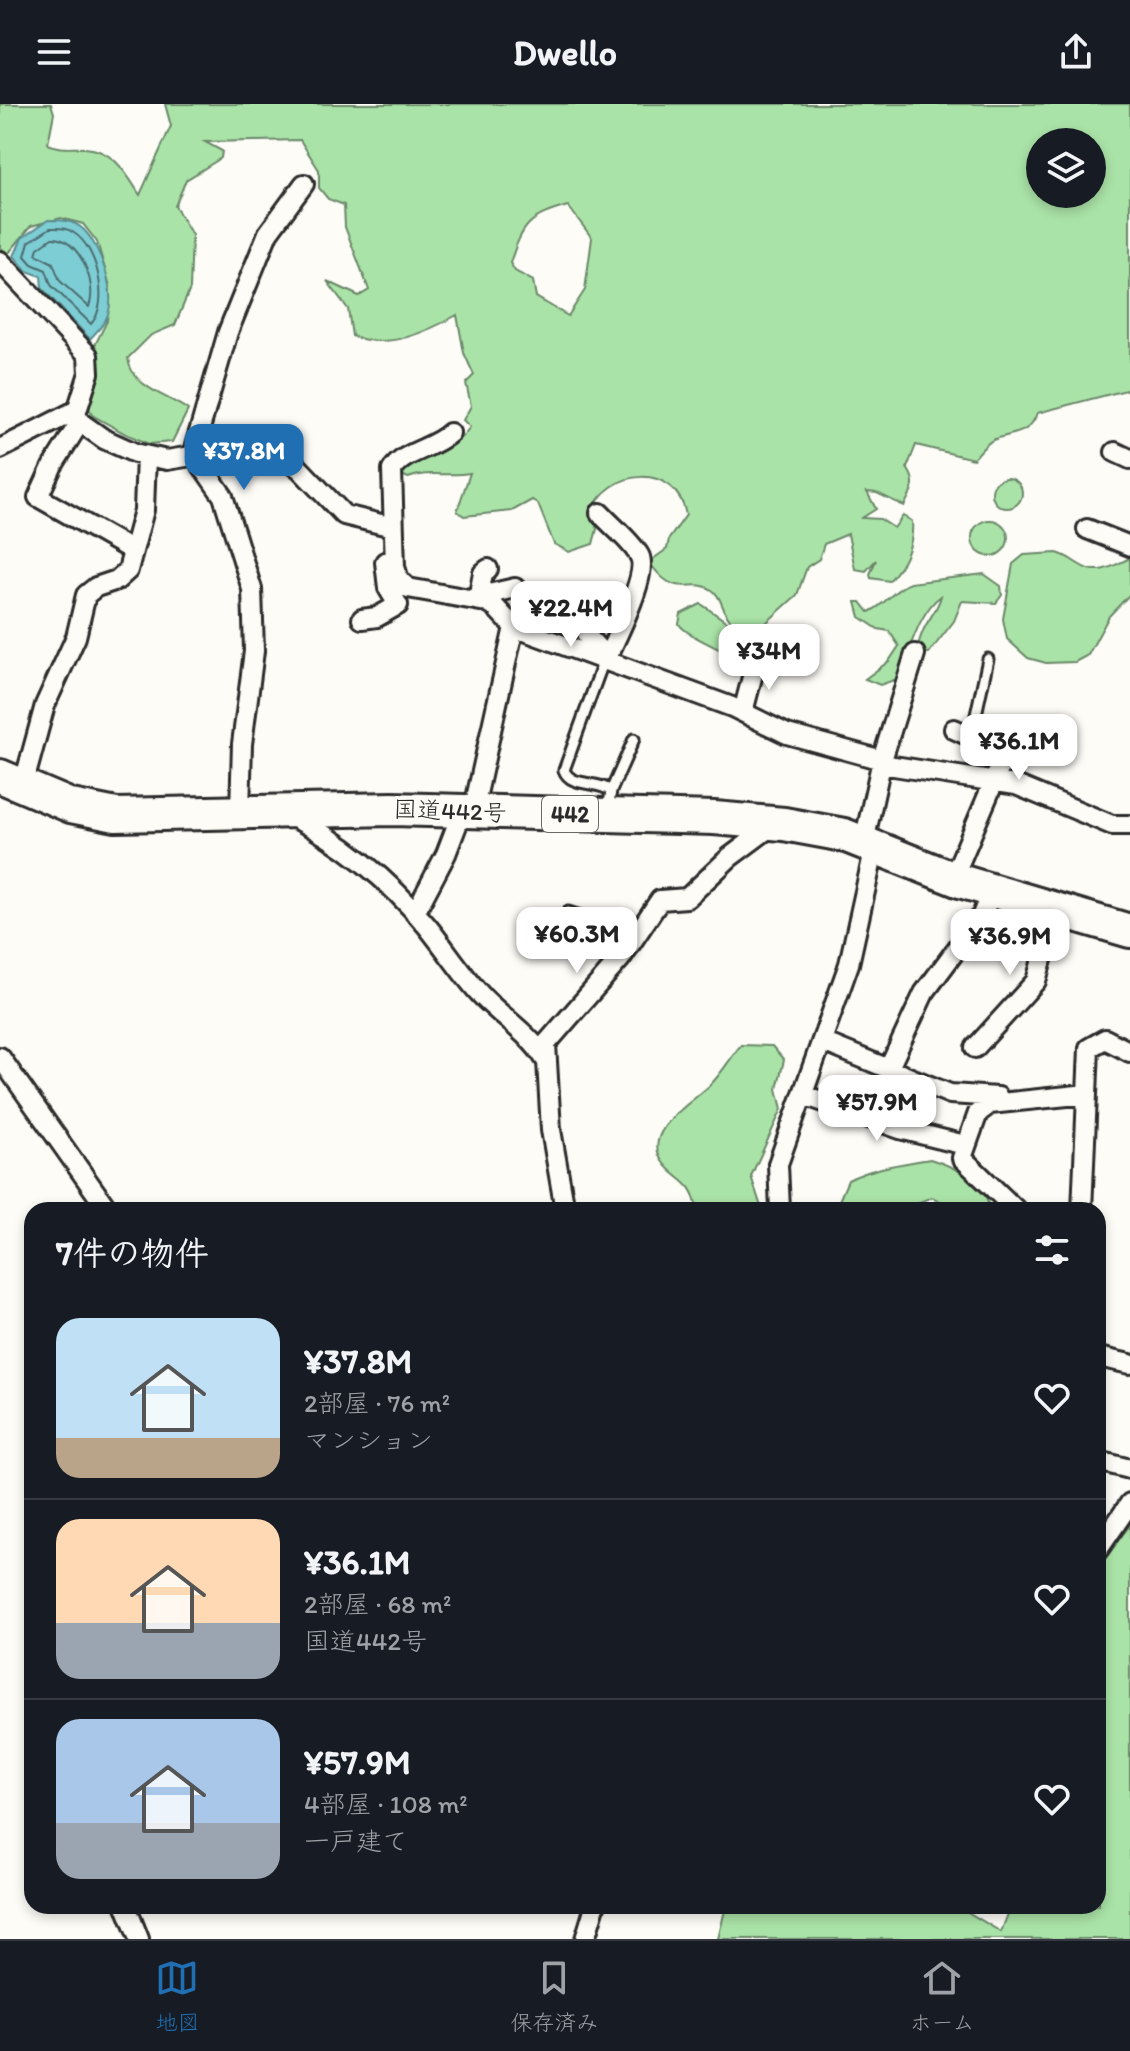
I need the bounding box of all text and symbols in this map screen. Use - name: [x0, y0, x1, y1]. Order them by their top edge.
- icon: menu: [32, 30, 76, 74]
- icon: share: [1054, 30, 1098, 74]
- text: Dwello: [513, 31, 617, 74]
- map controls: [1026, 128, 1106, 208]
- button: layers: [1026, 128, 1106, 208]
- pin: ¥37.8M: [179, 424, 309, 492]
- text: ¥37.8M: [203, 434, 285, 466]
- pin: ¥22.4M: [506, 581, 636, 649]
- text: ¥22.4M: [529, 591, 613, 623]
- pin: ¥34M: [722, 624, 816, 692]
- text: ¥34M: [737, 634, 801, 666]
- pin: ¥36.1M: [954, 714, 1084, 782]
- text: ¥36.1M: [978, 724, 1060, 756]
- street label: 国道442号: [393, 794, 507, 827]
- road number: 442: [542, 796, 598, 832]
- pin: ¥60.3M: [512, 907, 642, 975]
- pin: ¥36.9M: [945, 909, 1075, 977]
- text: ¥60.3M: [534, 917, 620, 949]
- text: ¥36.9M: [969, 919, 1051, 951]
- pin: ¥57.9M: [812, 1075, 942, 1143]
- text: ¥57.9M: [836, 1085, 918, 1117]
- icon: filters: [1030, 1228, 1074, 1272]
- text: 7件の物件: [56, 1233, 209, 1274]
- text: ¥37.8M: [304, 1341, 412, 1382]
- icon: home: [120, 1350, 216, 1446]
- icon: heart: [1030, 1376, 1074, 1420]
- text: 2部屋 · 76 m²: [304, 1387, 450, 1419]
- text: マンション: [304, 1424, 433, 1456]
- text: ¥36.1M: [304, 1542, 410, 1583]
- icon: home: [120, 1551, 216, 1647]
- icon: heart: [1030, 1577, 1074, 1621]
- text: 2部屋 · 68 m²: [304, 1588, 451, 1620]
- text: 国道442号: [304, 1625, 427, 1657]
- text: ¥57.9M: [304, 1742, 411, 1783]
- icon: home: [120, 1751, 216, 1847]
- icon: heart: [1030, 1777, 1074, 1821]
- text: 4部屋 · 108 m²: [304, 1788, 468, 1820]
- text: 一戸建て: [304, 1825, 408, 1857]
- tab: 地図: [155, 1956, 199, 2036]
- tab: 保存済み: [510, 1956, 598, 2036]
- tab: ホーム: [909, 1956, 975, 2036]

